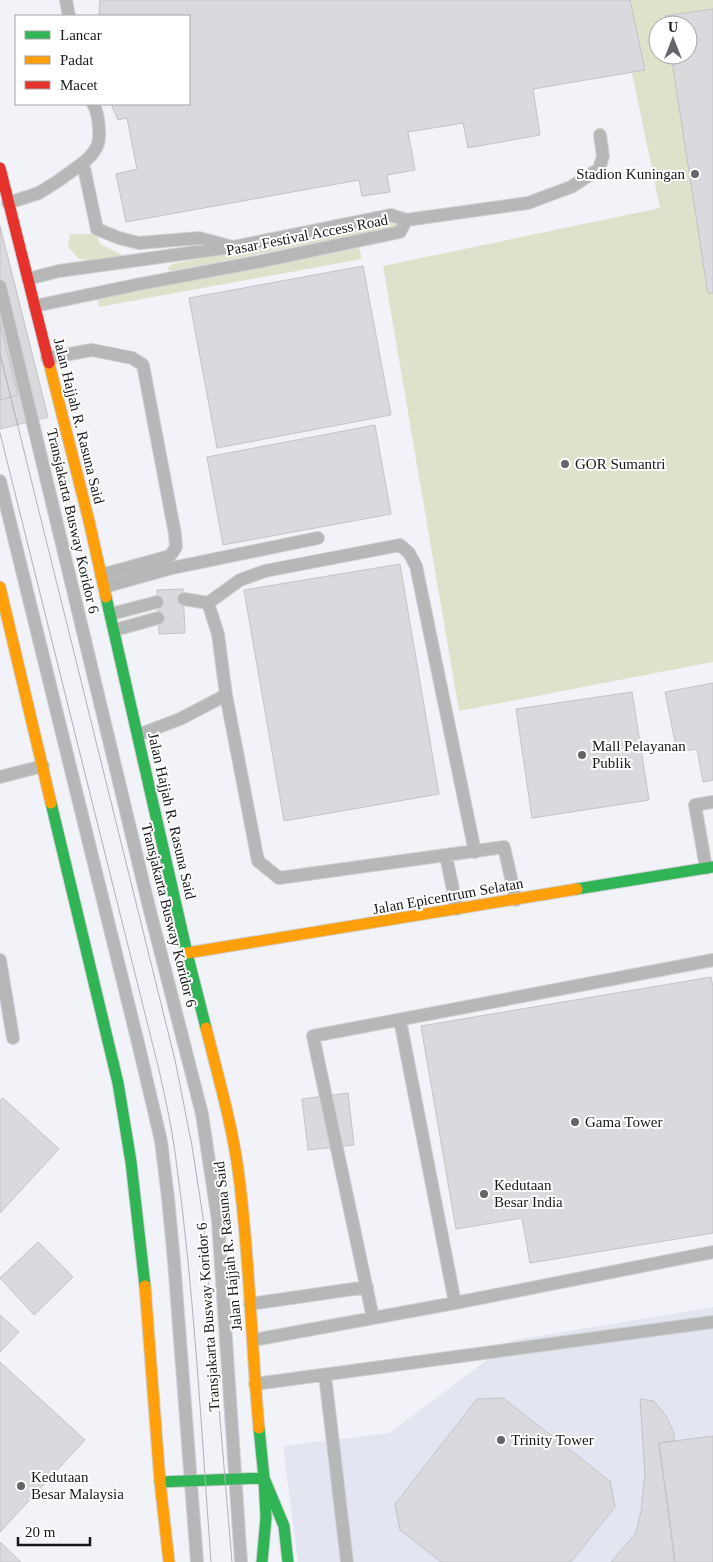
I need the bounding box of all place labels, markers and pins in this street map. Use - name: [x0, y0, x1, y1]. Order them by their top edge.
- place label: Stadion Kuningan: [576, 166, 685, 182]
- marker: Stadion Kuningan: [689, 168, 701, 180]
- place label: GOR Sumantri: [575, 456, 665, 472]
- marker: GOR Sumantri: [559, 458, 571, 470]
- place label: Mall Pelayanan Publik: [592, 738, 686, 771]
- marker: Mall Pelayanan Publik: [576, 749, 588, 761]
- place label: Gama Tower: [585, 1114, 662, 1130]
- marker: Gama Tower: [569, 1116, 581, 1128]
- place label: Kedutaan Besar India: [494, 1177, 563, 1210]
- marker: Kedutaan Besar India: [478, 1188, 490, 1200]
- place label: Trinity Tower: [511, 1432, 594, 1448]
- marker: Trinity Tower: [495, 1434, 507, 1446]
- place label: Kedutaan Besar Malaysia: [31, 1469, 124, 1502]
- marker: Kedutaan Besar Malaysia: [15, 1480, 27, 1492]

